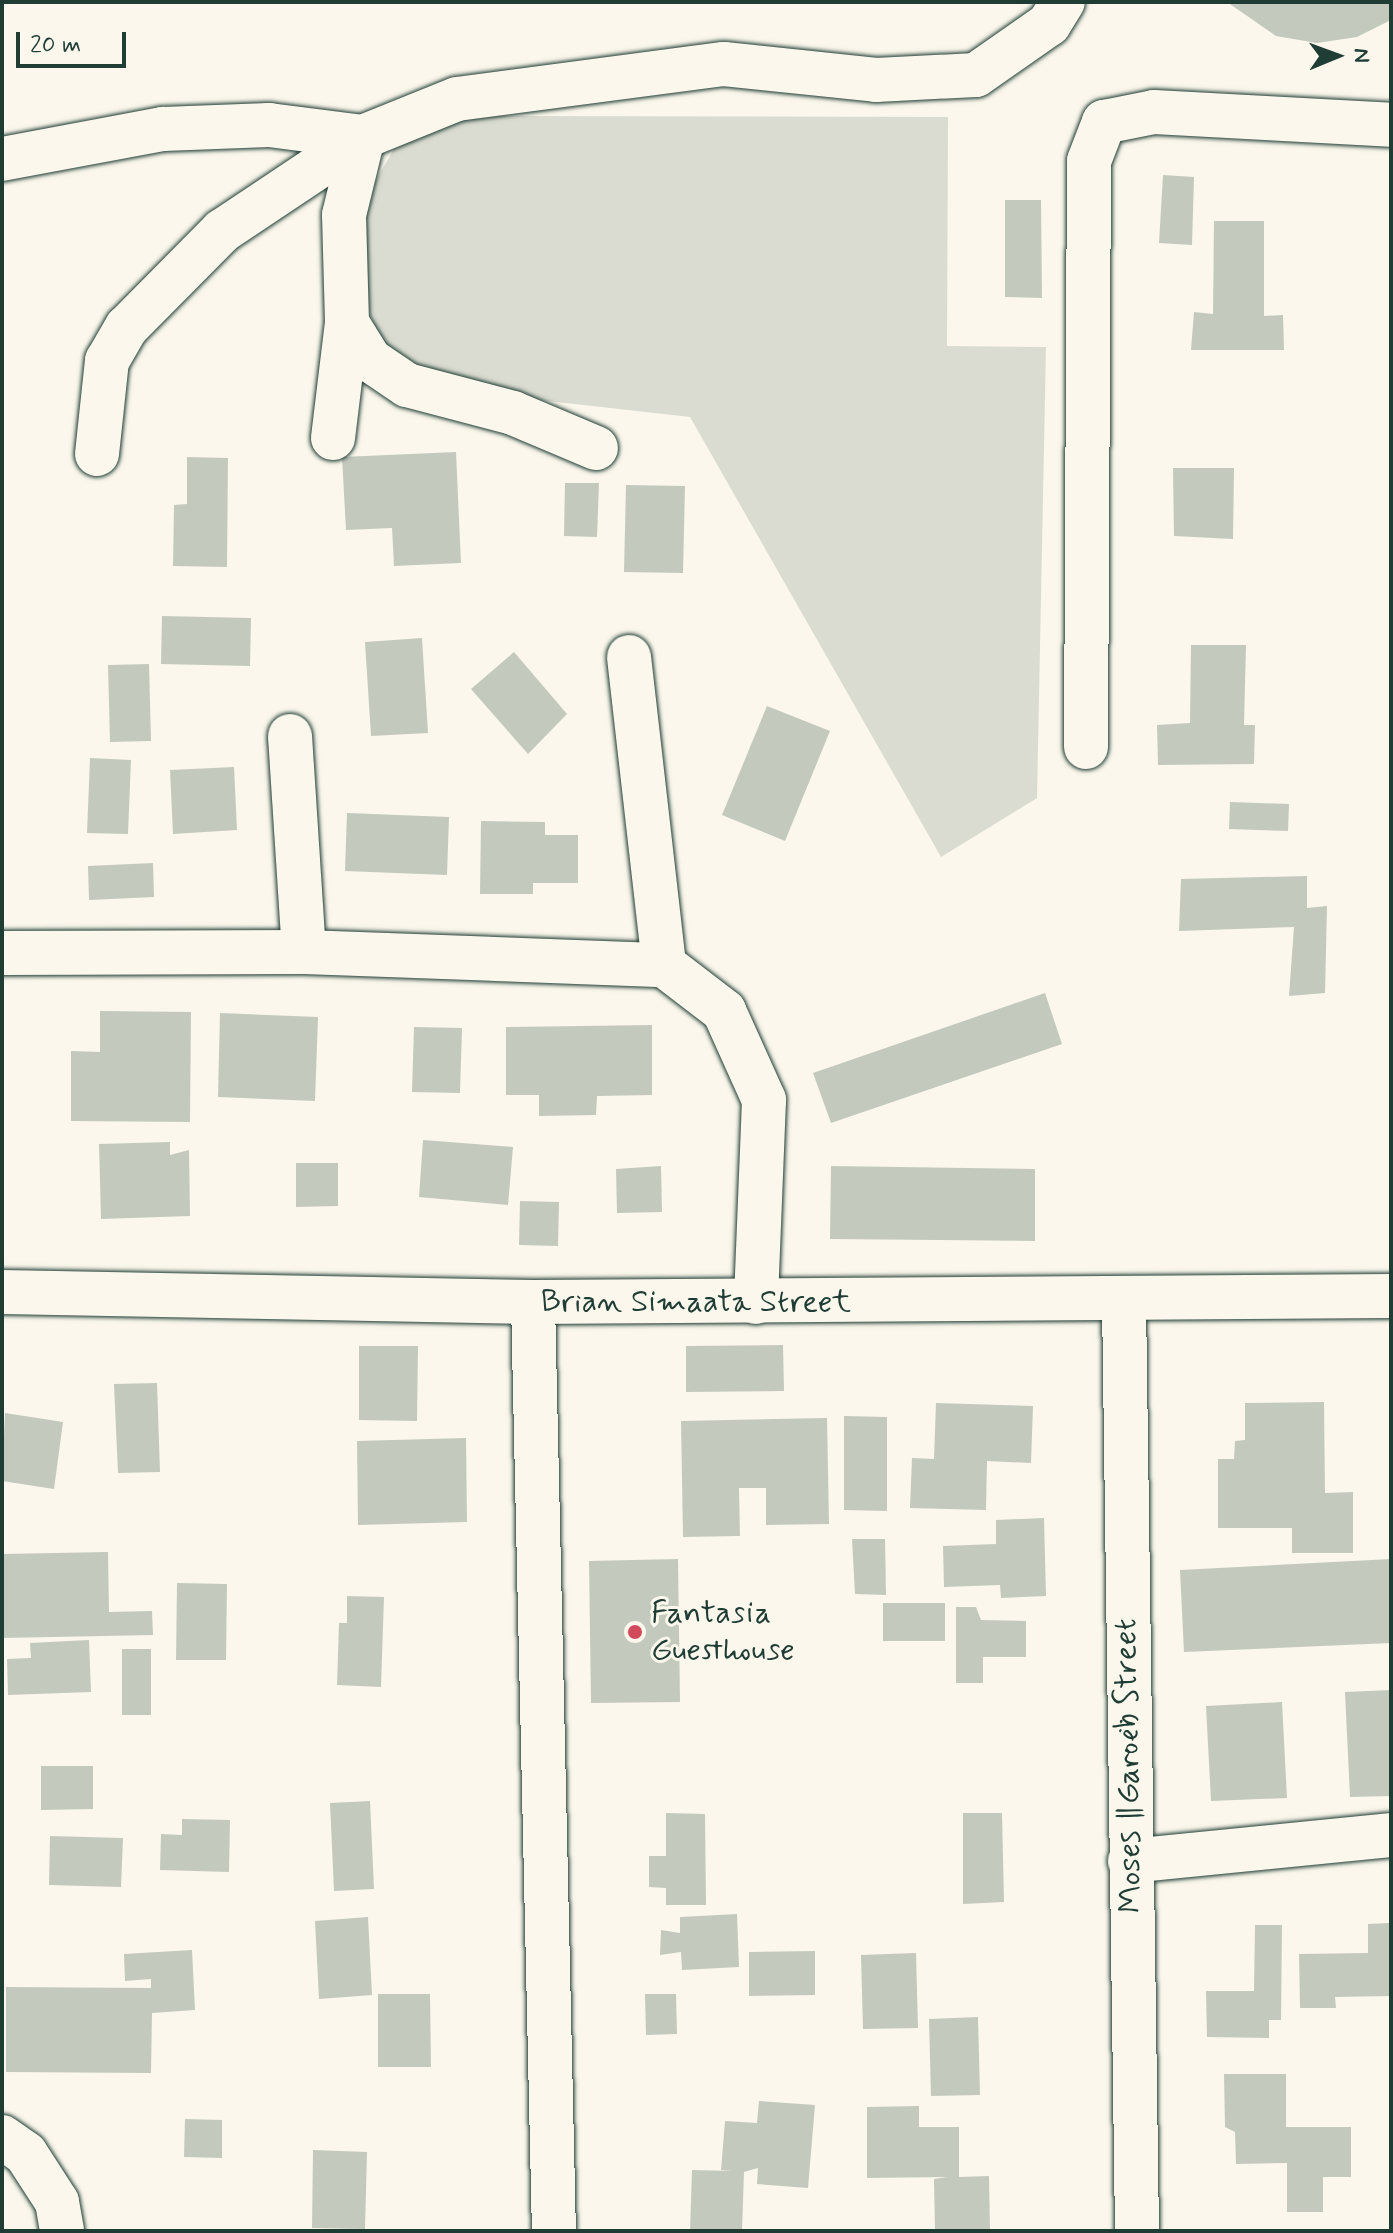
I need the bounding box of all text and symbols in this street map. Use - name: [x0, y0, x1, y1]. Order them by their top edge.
- scale bar: [20, 16, 130, 66]
- north arrow: [1297, 16, 1377, 96]
- text: 20 m: [30, 30, 81, 61]
- text: N: [1347, 48, 1375, 63]
- street label: Brian Simaata Street: [541, 1283, 851, 1321]
- place label: Fantasia Guesthouse: [651, 1595, 795, 1670]
- street label: Moses ǁGaroëb Street: [1107, 1615, 1151, 1917]
- marker: Fantasia Guesthouse: [626, 1623, 644, 1641]

